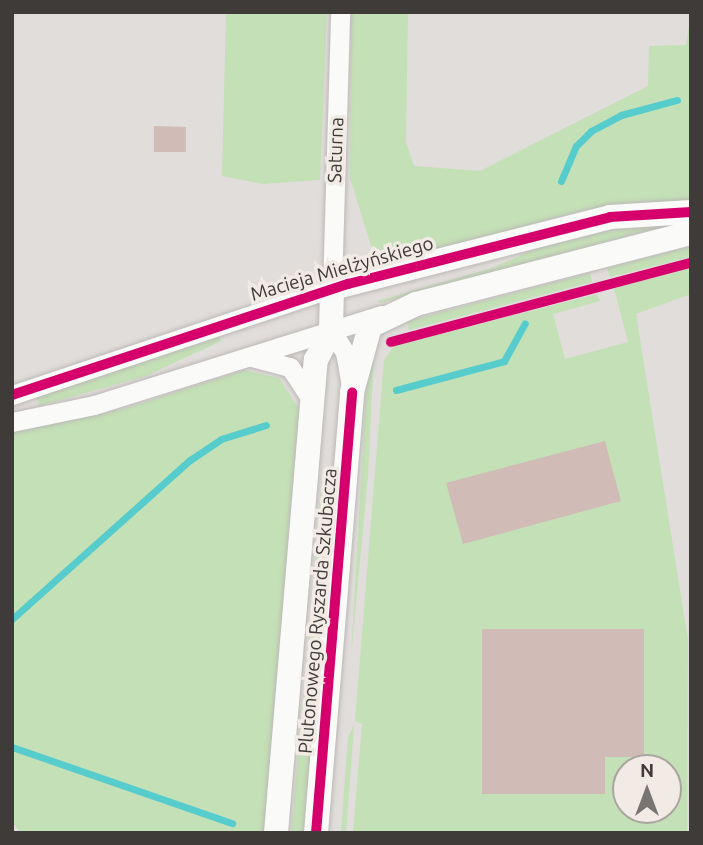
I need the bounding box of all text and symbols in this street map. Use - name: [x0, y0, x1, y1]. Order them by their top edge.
- street label: Saturna: [323, 117, 349, 183]
- street label: Macieja Mielżyńskiego: [248, 232, 436, 306]
- street label: Plutonowego Ryszarda Szkubacza: [294, 467, 342, 755]
- north arrow: [612, 754, 682, 824]
- text: N: [640, 759, 654, 781]

